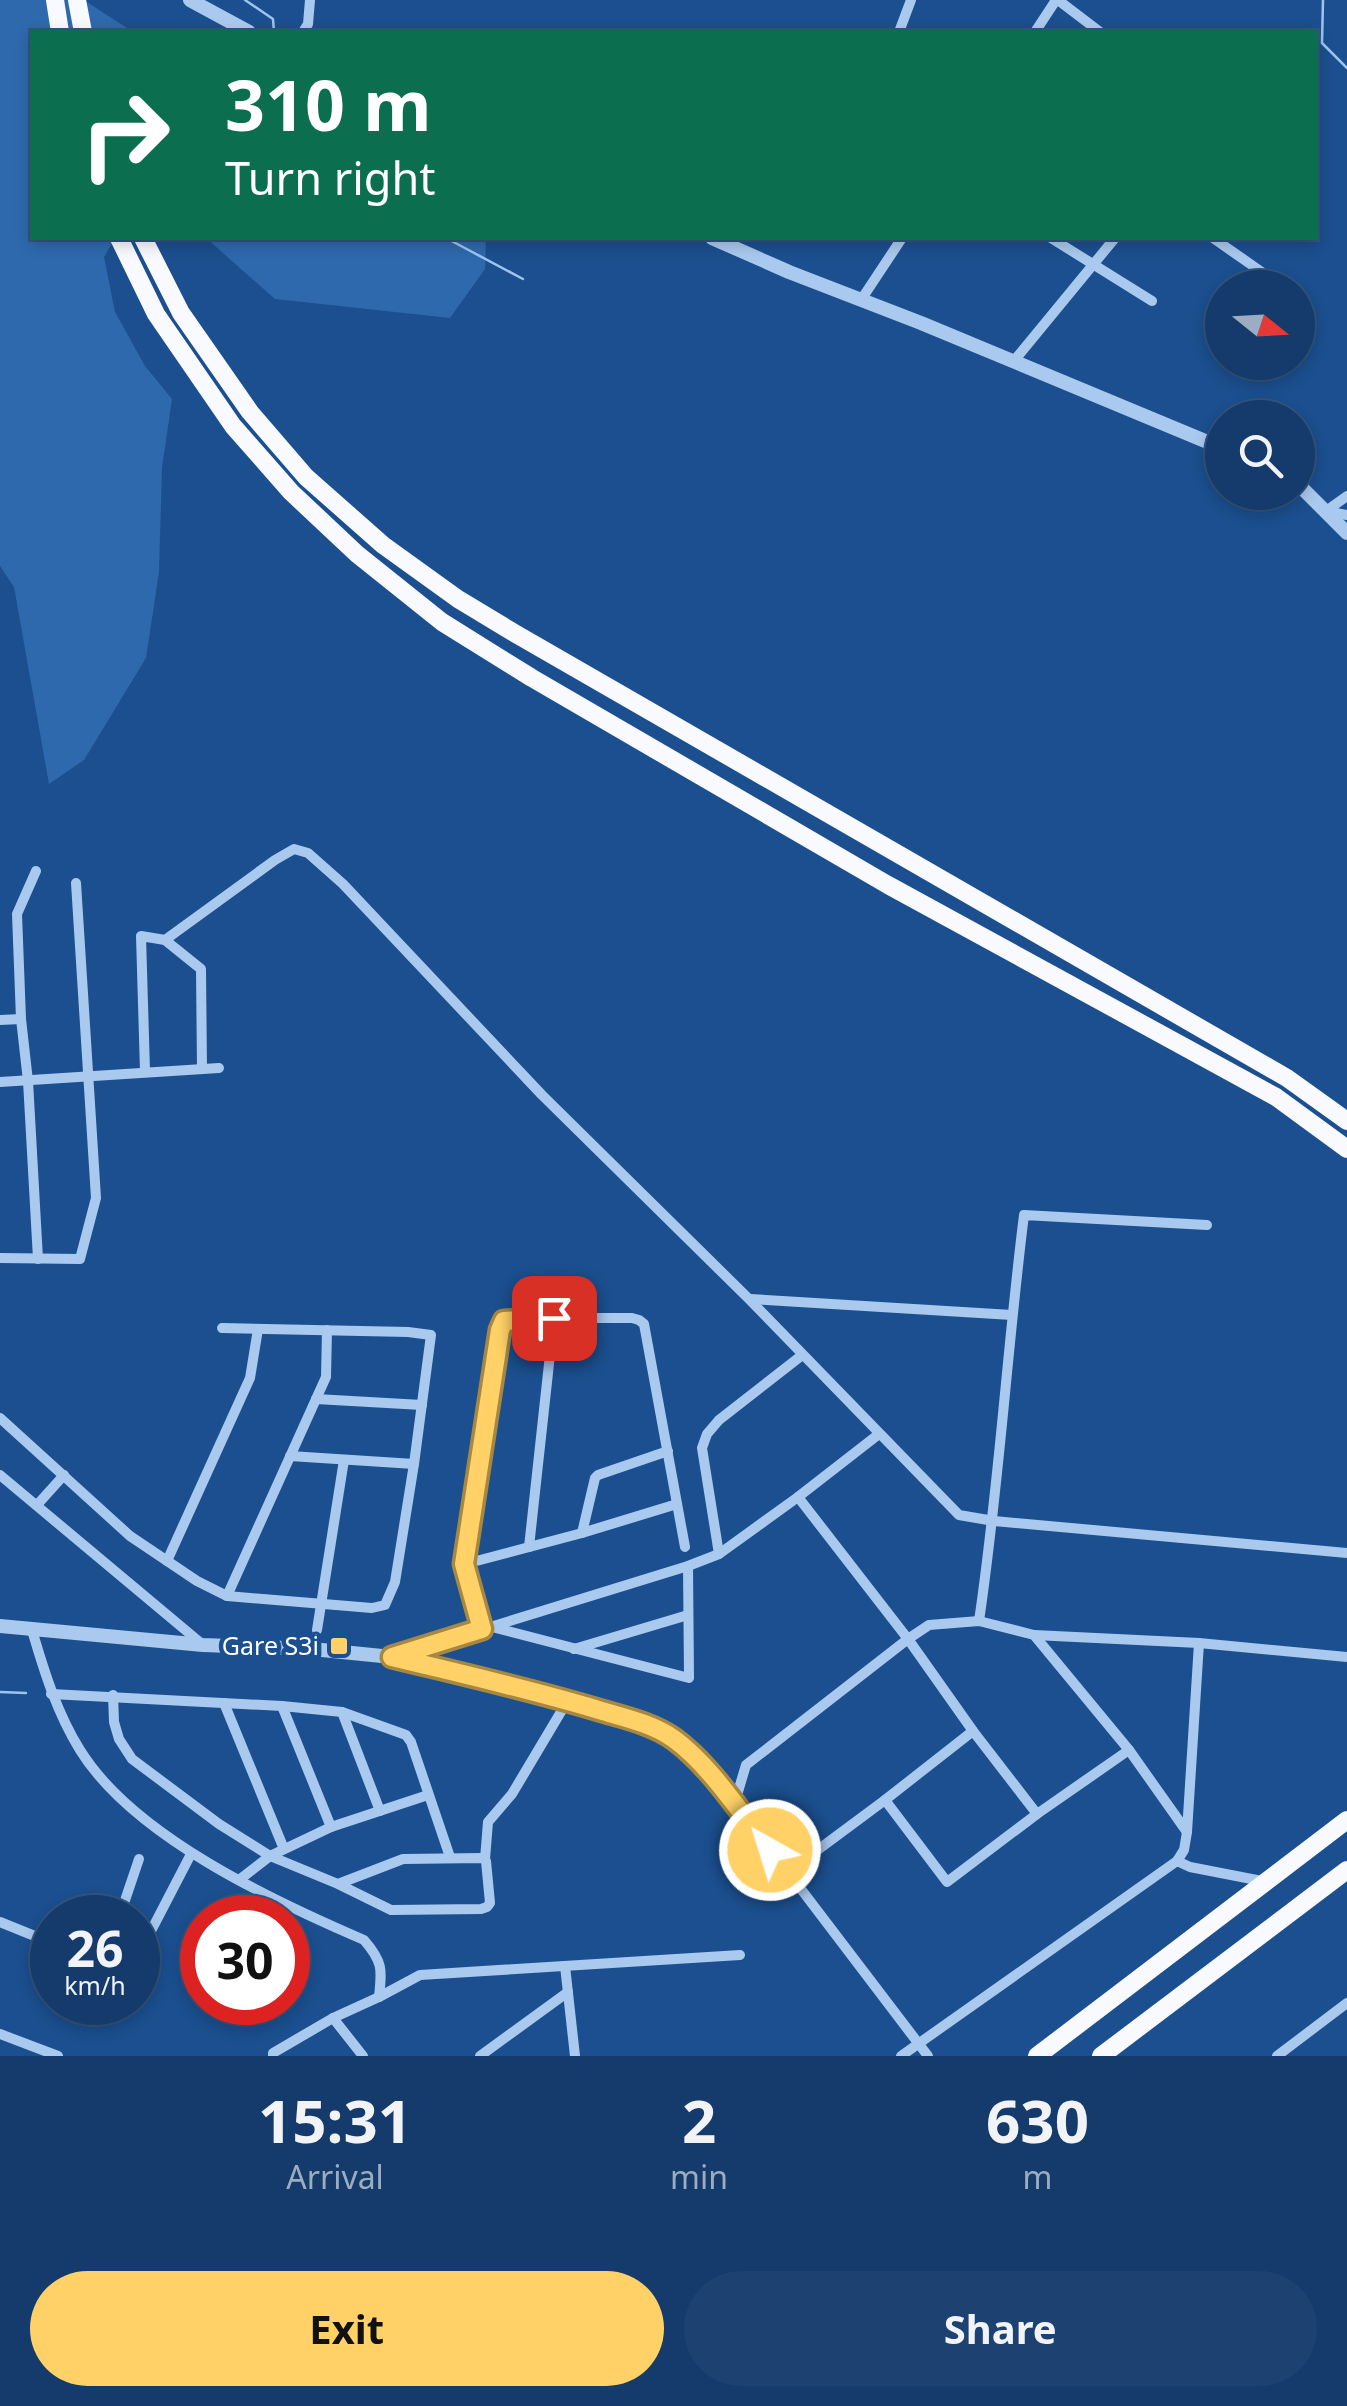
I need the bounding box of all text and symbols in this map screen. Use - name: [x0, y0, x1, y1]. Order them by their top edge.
- text: 310 m: [225, 56, 432, 152]
- icon: right: [60, 70, 190, 200]
- text: Turn right: [225, 147, 436, 208]
- north arrow: [1205, 270, 1315, 380]
- map controls: [1205, 270, 1315, 510]
- button: search: [1205, 400, 1315, 510]
- pin: [512, 1276, 597, 1361]
- icon: arrive: [527, 1291, 582, 1346]
- place label: Gare S3i: [222, 1628, 319, 1662]
- marker: Gare S3i: [328, 1635, 350, 1657]
- position arrow: [718, 1798, 822, 1902]
- speed limit sign: 30: [180, 1895, 310, 2025]
- text: 26: [66, 1914, 124, 1982]
- text: km/h: [64, 1968, 126, 2002]
- text: 15:31: [258, 2079, 412, 2161]
- text: 2: [682, 2079, 716, 2161]
- text: 630: [986, 2079, 1089, 2161]
- text: Arrival: [286, 2155, 384, 2198]
- text: min: [670, 2155, 728, 2198]
- text: m: [1023, 2155, 1052, 2198]
- button: Exit: [30, 2271, 664, 2386]
- button: Share: [684, 2271, 1317, 2386]

